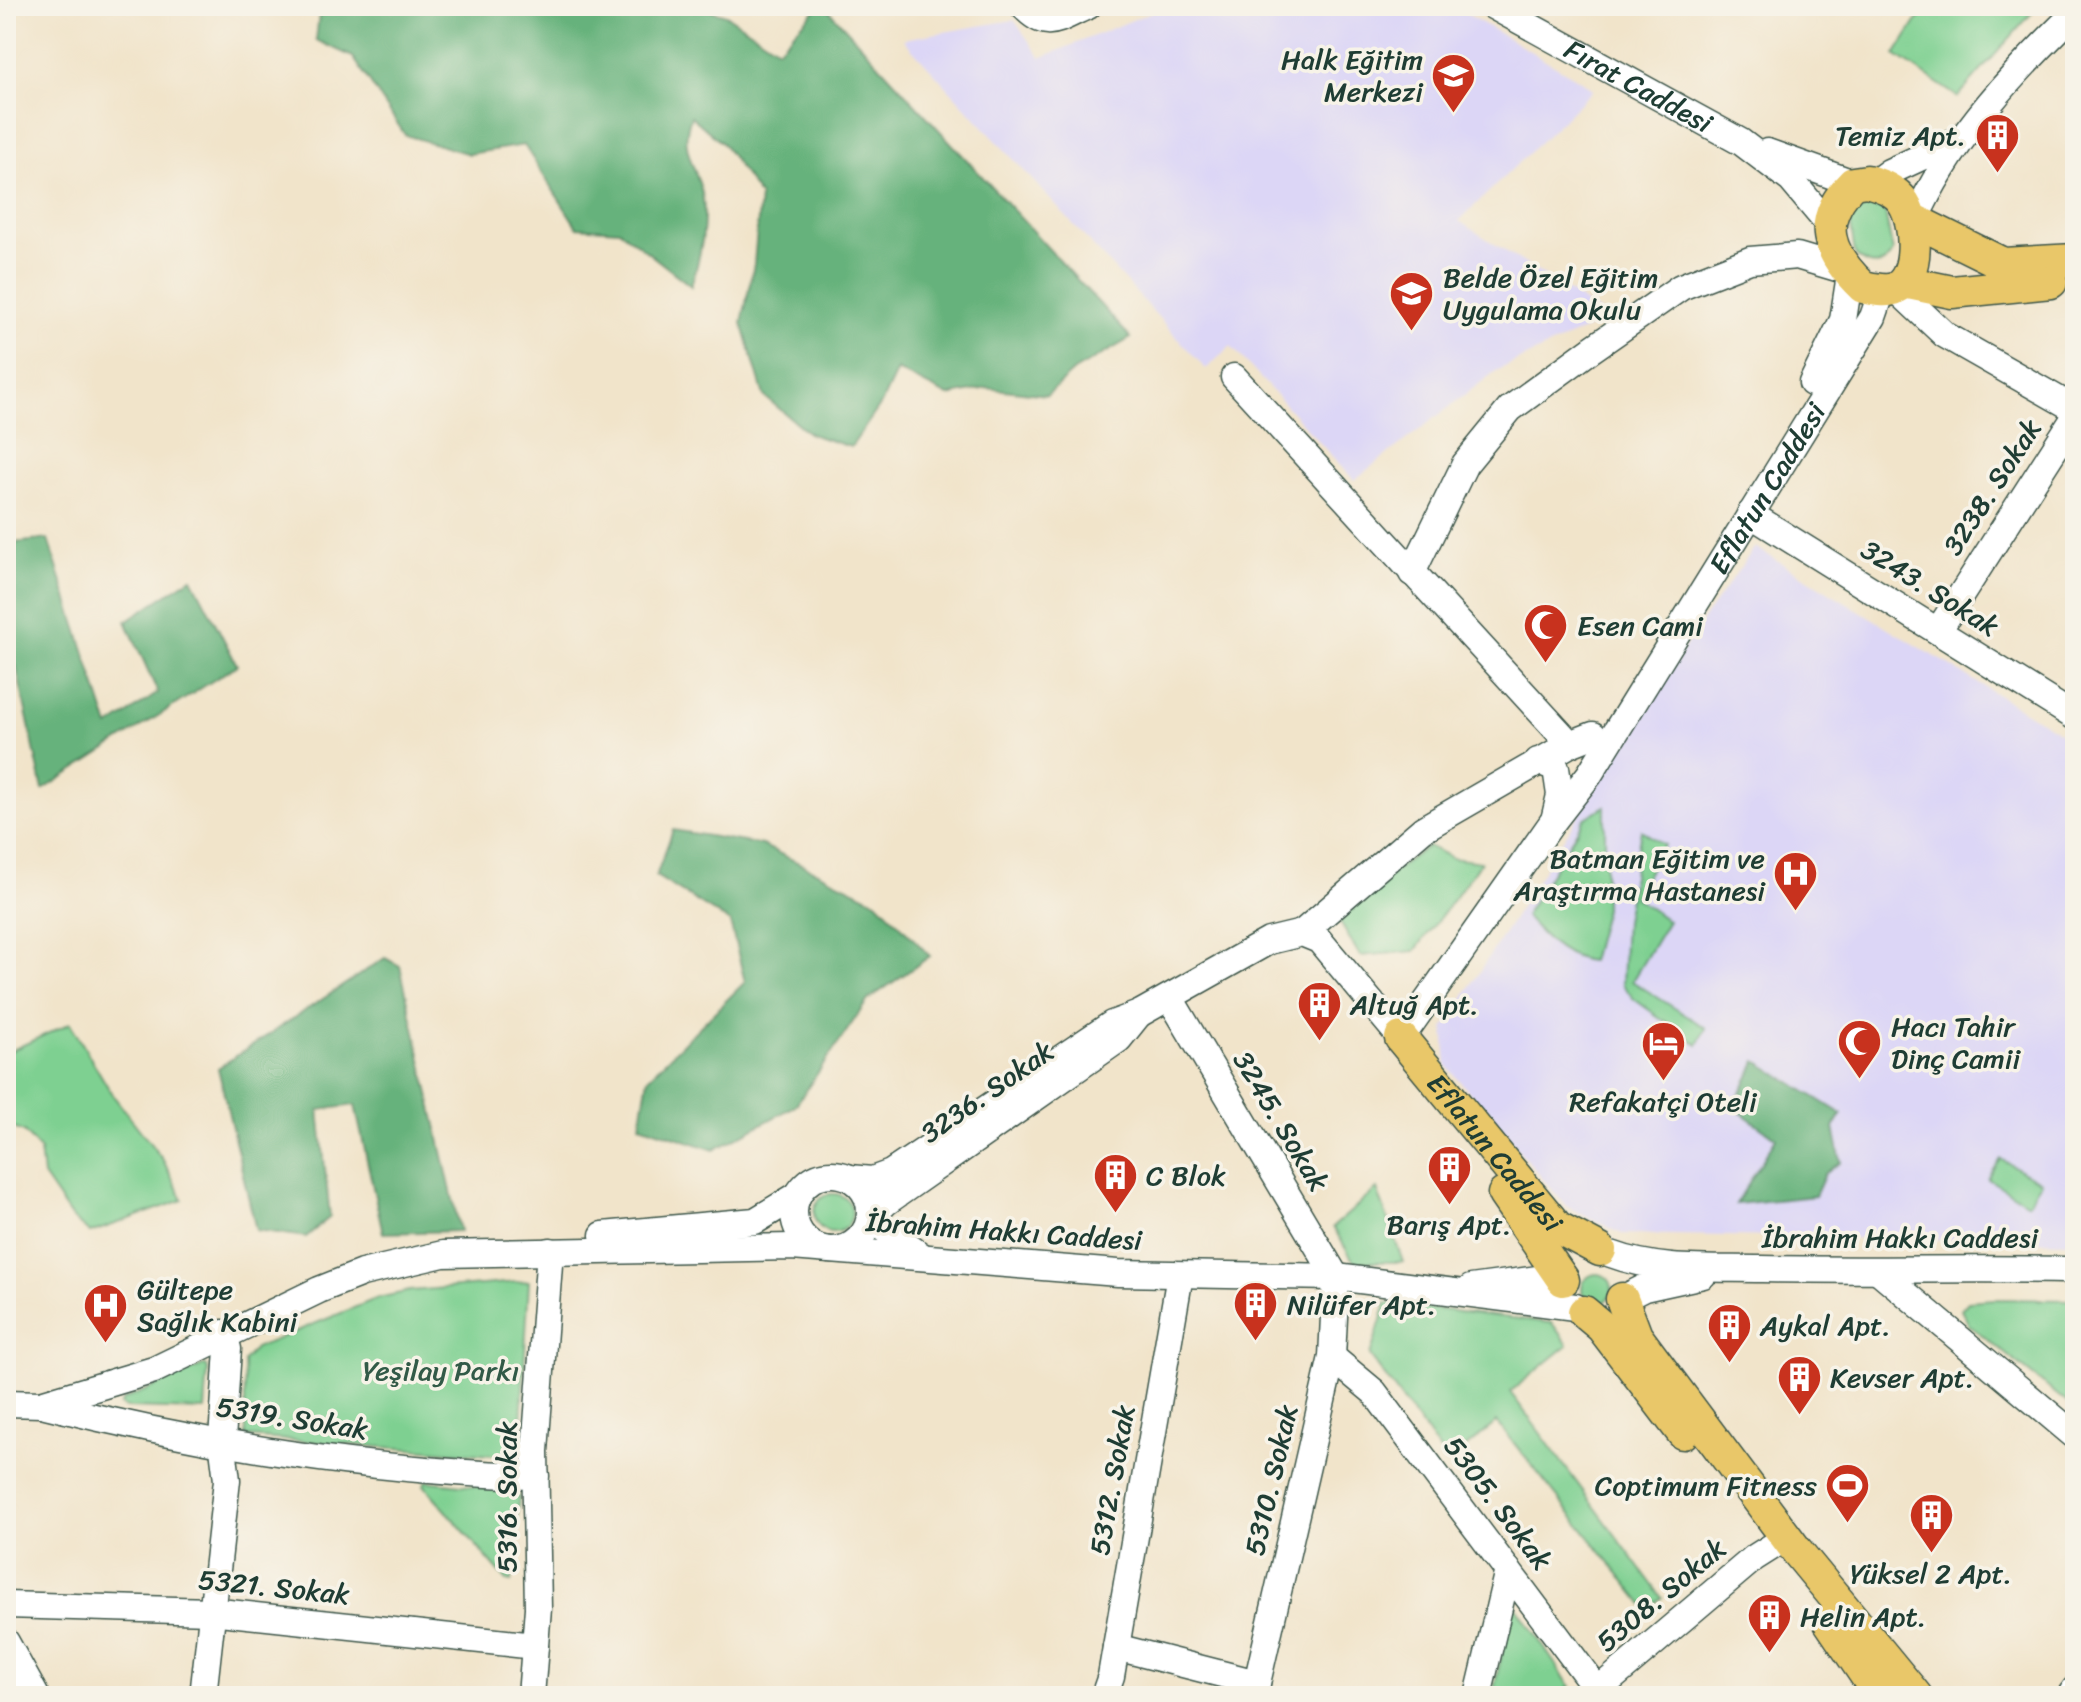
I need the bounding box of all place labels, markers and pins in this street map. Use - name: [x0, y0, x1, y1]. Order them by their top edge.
- place label: Halk Eğitim Merkezi: [1281, 35, 1424, 116]
- school or university icon: Halk Eğitim Merkezi: [1430, 51, 1478, 114]
- place label: Temiz Apt.: [1835, 111, 1966, 160]
- building icon: Temiz Apt.: [1973, 111, 2021, 174]
- place label: Belde Özel Eğitim Uygulama Okulu: [1443, 253, 1659, 334]
- school or university icon: Belde Özel Eğitim Uygulama Okulu: [1388, 269, 1436, 332]
- mosque icon: Esen Cami: [1522, 601, 1570, 664]
- place label: Esen Cami: [1577, 601, 1704, 650]
- place label: Batman Eğitim ve Araştırma Hastanesi: [1513, 834, 1766, 915]
- hospital icon: Batman Eğitim ve Araştırma Hastanesi: [1772, 850, 1820, 913]
- building icon: Altuğ Apt.: [1295, 980, 1343, 1043]
- place label: Altuğ Apt.: [1349, 980, 1479, 1029]
- place label: Hacı Tahir Dinç Camii: [1891, 1002, 2022, 1083]
- mosque icon: Hacı Tahir Dinç Camii: [1836, 1018, 1884, 1081]
- hotel icon: Refakatçi Oteli: [1639, 1020, 1687, 1083]
- place label: Refakatçi Oteli: [1569, 1077, 1758, 1126]
- building icon: Barış Apt.: [1425, 1143, 1473, 1206]
- building icon: C Blok: [1091, 1151, 1139, 1214]
- place label: C Blok: [1146, 1151, 1226, 1200]
- place label: Barış Apt.: [1387, 1200, 1511, 1249]
- place label: Gültepe Sağlık Kabini: [137, 1265, 299, 1346]
- building icon: Nilüfer Apt.: [1232, 1280, 1280, 1343]
- place label: Nilüfer Apt.: [1287, 1280, 1436, 1329]
- hospital icon: Gültepe Sağlık Kabini: [82, 1281, 130, 1344]
- building icon: Aykal Apt.: [1705, 1301, 1753, 1364]
- place label: Aykal Apt.: [1759, 1301, 1891, 1350]
- building icon: Kevser Apt.: [1775, 1353, 1823, 1416]
- place label: Kevser Apt.: [1830, 1353, 1974, 1402]
- place label: Coptimum Fitness: [1595, 1461, 1817, 1510]
- sports icon: Coptimum Fitness: [1824, 1461, 1872, 1524]
- building icon: Yüksel 2 Apt.: [1907, 1492, 1955, 1555]
- place label: Yüksel 2 Apt.: [1850, 1549, 2012, 1598]
- building icon: Helin Apt.: [1745, 1592, 1793, 1655]
- place label: Helin Apt.: [1800, 1592, 1926, 1641]

